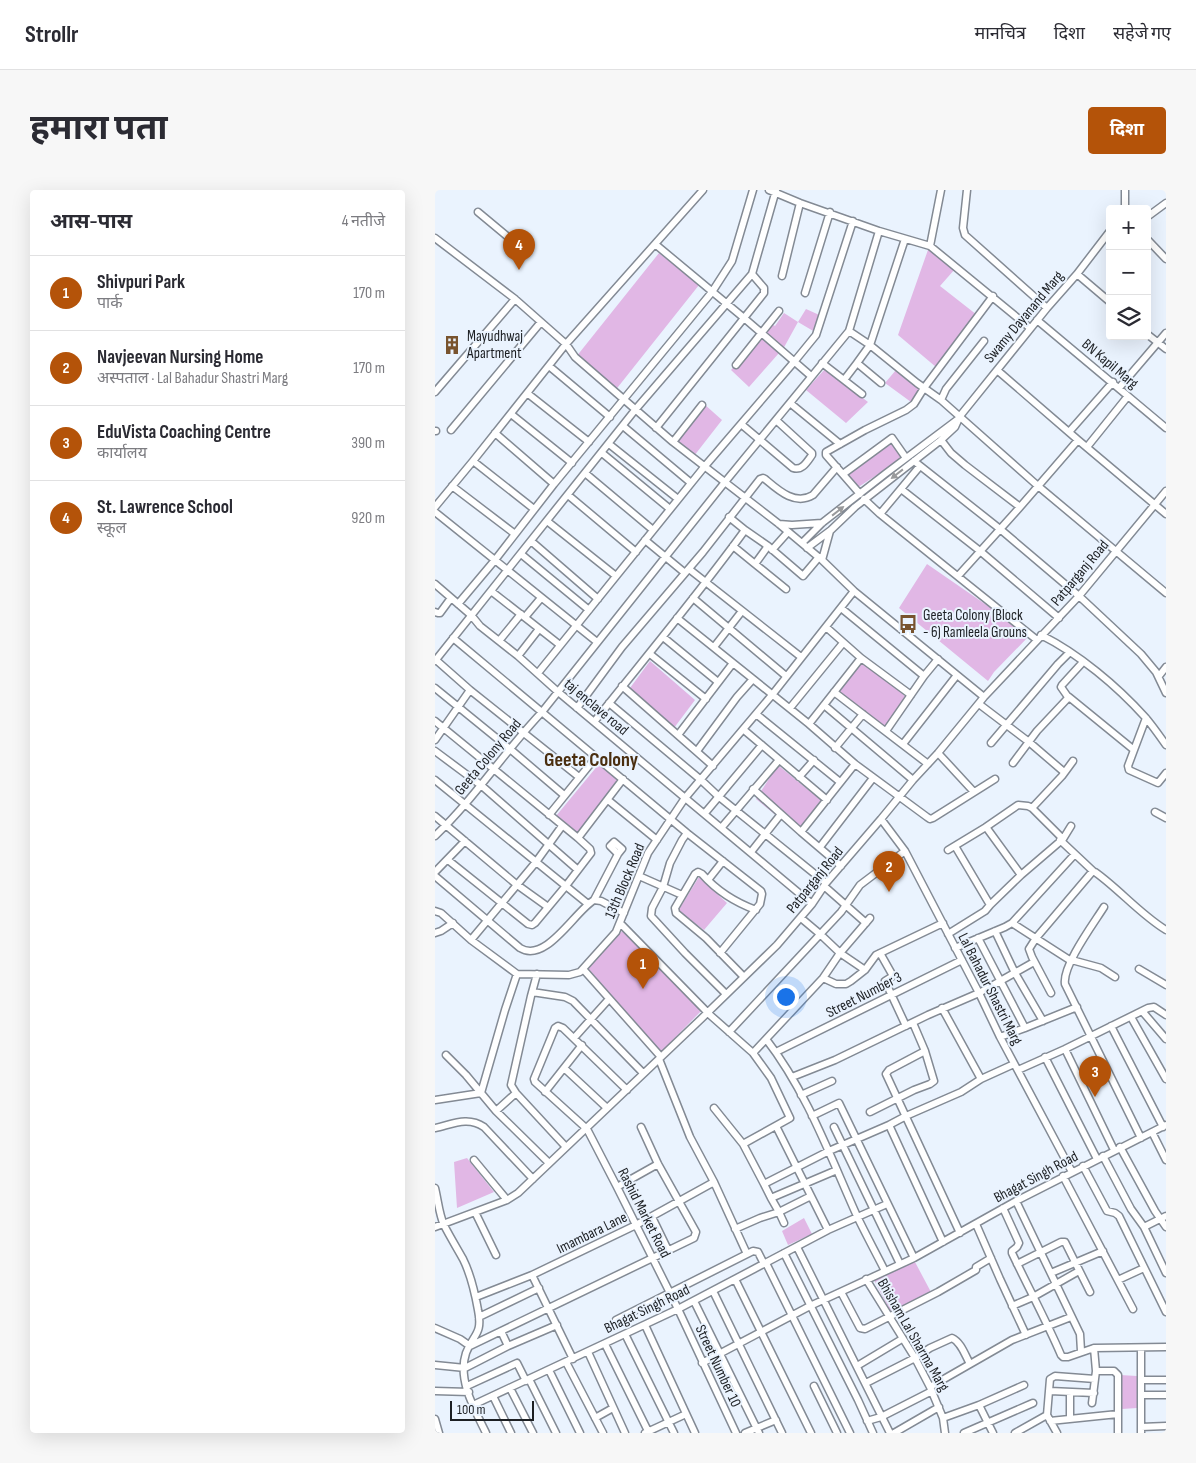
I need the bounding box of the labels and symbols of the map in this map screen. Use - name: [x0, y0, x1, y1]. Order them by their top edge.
- pin: 4: [503, 229, 535, 270]
- street label: Swamy Dayanand Marg: [980, 267, 1068, 367]
- place label: Mayudhwaj Apartment: [466, 327, 523, 363]
- building icon: Mayudhwaj Apartment: [441, 334, 463, 356]
- street label: BN Kapil Marg: [1078, 335, 1142, 393]
- one-way arrow: [891, 469, 904, 480]
- one-way arrow: [831, 505, 844, 516]
- street label: Patparganj Road: [1047, 536, 1113, 610]
- place label: Geeta Colony (Block - 6) Ramleela Grouns: [923, 606, 1027, 642]
- bus stop icon: Geeta Colony (Block - 6) Ramleela Grouns: [897, 613, 919, 635]
- street label: taj enclave road: [560, 674, 632, 740]
- street label: Geeta Colony Road: [450, 715, 526, 799]
- district label: Geeta Colony: [544, 748, 639, 772]
- street label: 13th Block Road: [601, 841, 649, 921]
- street label: Patparganj Road: [782, 843, 848, 917]
- pin: 2: [873, 851, 905, 892]
- street label: Lal Bahadur Shastri Marg: [954, 930, 1026, 1048]
- pin: 1: [627, 948, 659, 989]
- street label: Street Number 3: [823, 968, 905, 1022]
- your location: [773, 984, 799, 1010]
- pin: 3: [1079, 1056, 1111, 1097]
- street label: Bhagat Singh Road: [991, 1147, 1081, 1207]
- street label: Rashid Market Road: [613, 1165, 675, 1261]
- street label: Imambara Lane: [554, 1208, 630, 1258]
- street label: Bhisham Lal Sharma Marg: [873, 1275, 953, 1395]
- street label: Bhagat Singh Road: [601, 1280, 693, 1338]
- street label: Street Number 10: [691, 1322, 745, 1410]
- scale bar: [450, 1398, 534, 1421]

